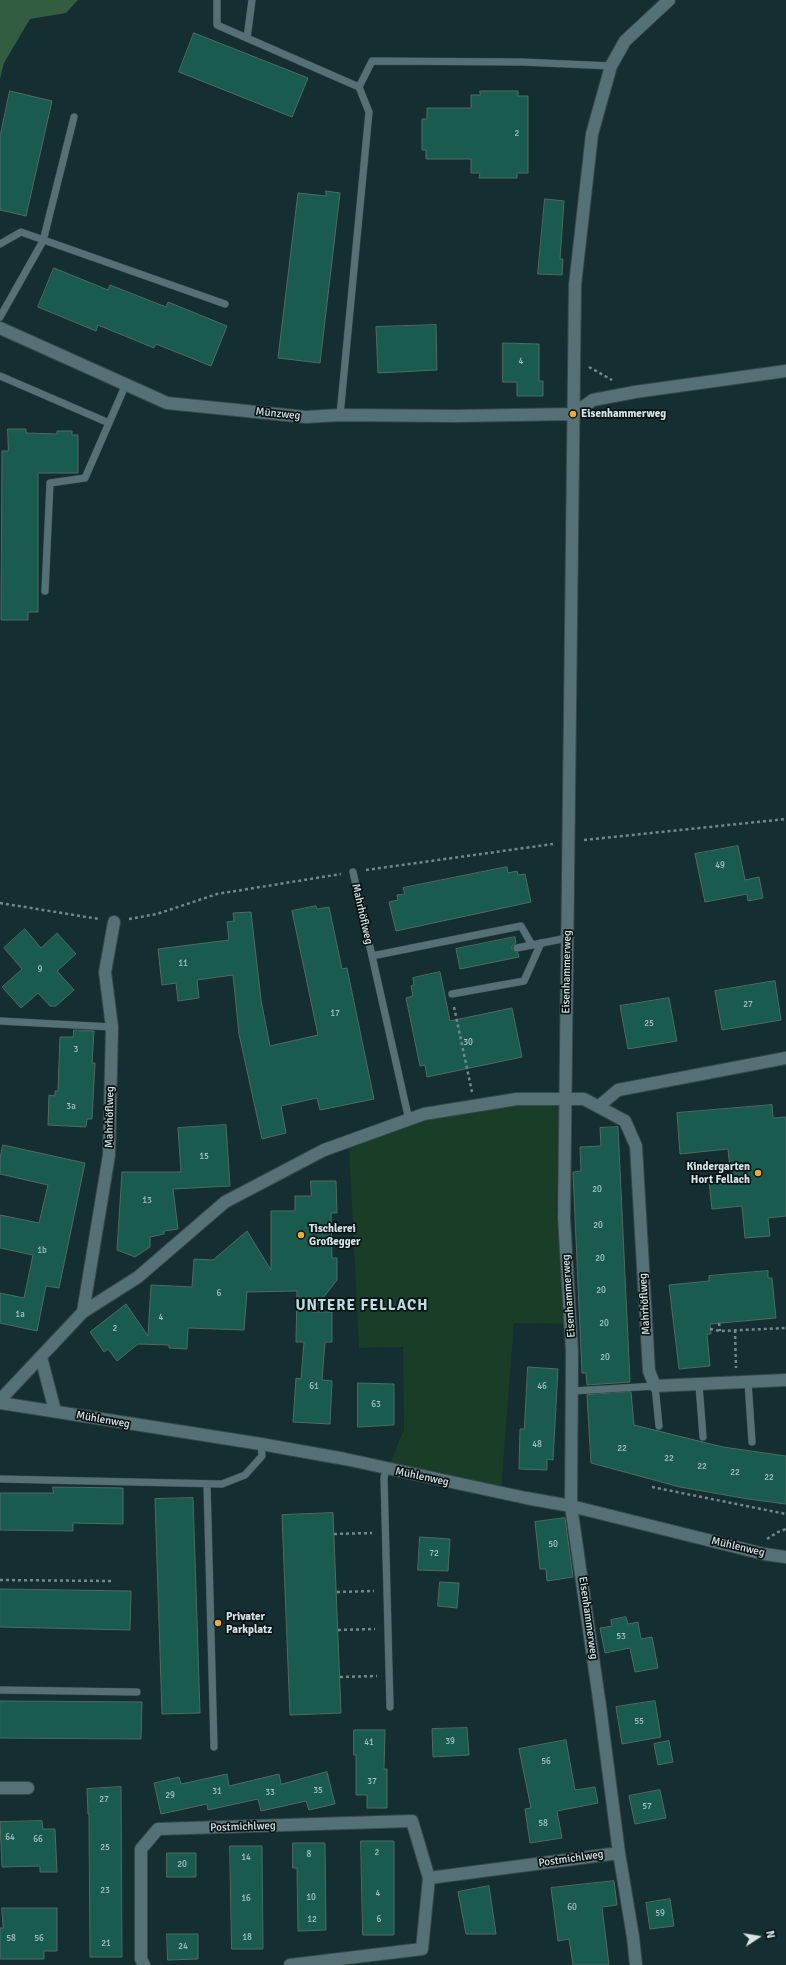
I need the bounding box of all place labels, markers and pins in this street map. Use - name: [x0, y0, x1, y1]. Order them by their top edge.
- place label: Eisenhammerweg: [581, 407, 666, 421]
- marker: Eisenhammerweg: [568, 409, 578, 419]
- place label: Kindergarten Hort Fellach: [686, 1160, 750, 1186]
- marker: Kindergarten Hort Fellach: [753, 1168, 763, 1178]
- place label: Tischlerei Großegger: [309, 1222, 360, 1248]
- marker: Tischlerei Großegger: [296, 1230, 306, 1240]
- place label: Privater Parkplatz: [226, 1610, 272, 1636]
- marker: Privater Parkplatz: [213, 1618, 223, 1628]

